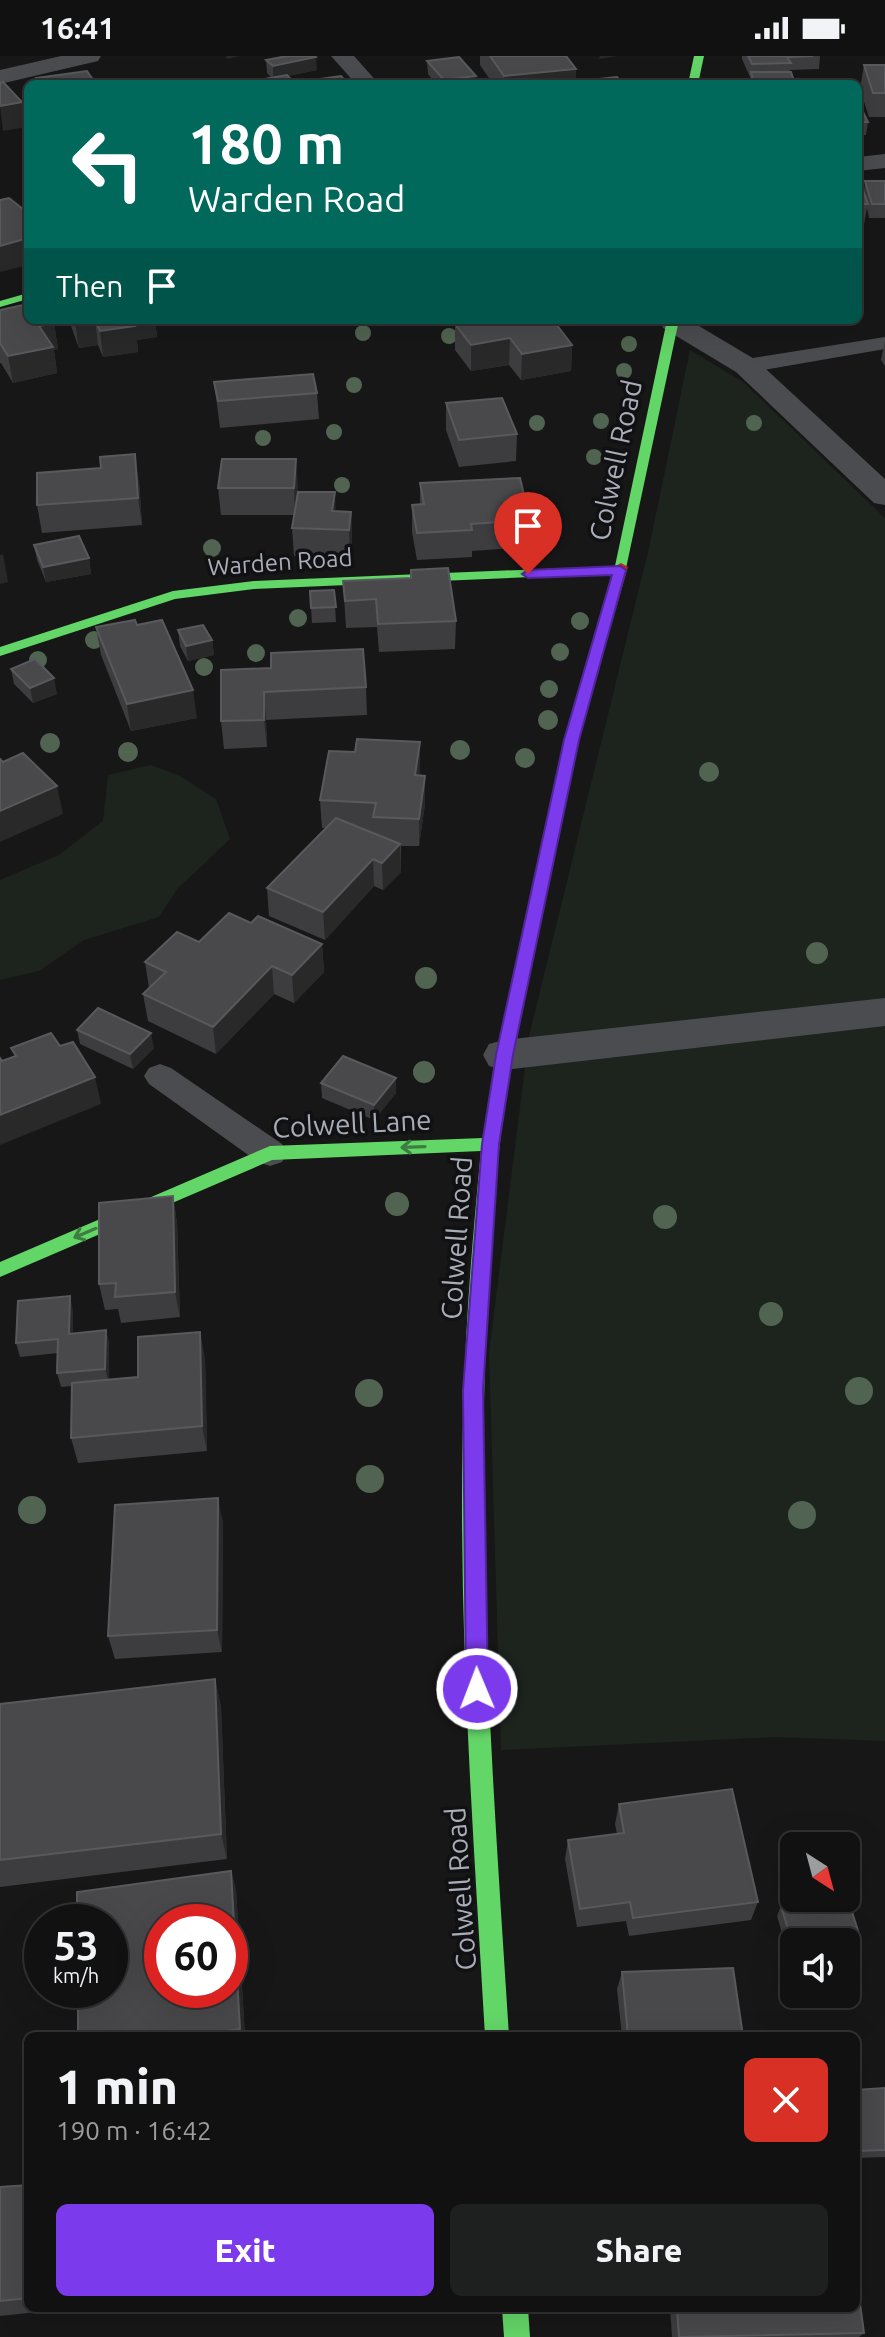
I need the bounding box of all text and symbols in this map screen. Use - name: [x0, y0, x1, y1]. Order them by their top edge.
- text: 16:41: [40, 11, 115, 45]
- icon: left: [56, 112, 160, 216]
- text: 180 m: [188, 112, 344, 175]
- text: Warden Road: [188, 178, 405, 219]
- icon: arrive: [140, 264, 184, 308]
- text: Then: [56, 269, 124, 303]
- street label: Colwell Road: [583, 377, 647, 543]
- pin: [494, 492, 562, 574]
- icon: arrive: [506, 504, 550, 548]
- street label: Warden Road: [207, 543, 353, 581]
- street label: Colwell Lane: [272, 1103, 432, 1143]
- one-way arrow: [400, 1140, 427, 1155]
- street label: Colwell Road: [435, 1155, 477, 1321]
- one-way arrow: [74, 1226, 98, 1241]
- position arrow: [435, 1647, 519, 1731]
- street label: Colwell Road: [439, 1806, 481, 1972]
- north arrow: [780, 1832, 860, 1912]
- map controls: [780, 1832, 860, 2008]
- speed limit sign: 60: [144, 1904, 248, 2008]
- text: 53: [53, 1923, 99, 1968]
- button: sound: [780, 1928, 860, 2008]
- text: km/h: [53, 1964, 99, 1987]
- button: close: [744, 2058, 828, 2142]
- text: 1 min: [56, 2059, 178, 2113]
- text: 190 m · 16:42: [56, 2116, 212, 2145]
- button: Exit: [56, 2204, 434, 2296]
- button: Share: [450, 2204, 828, 2296]

